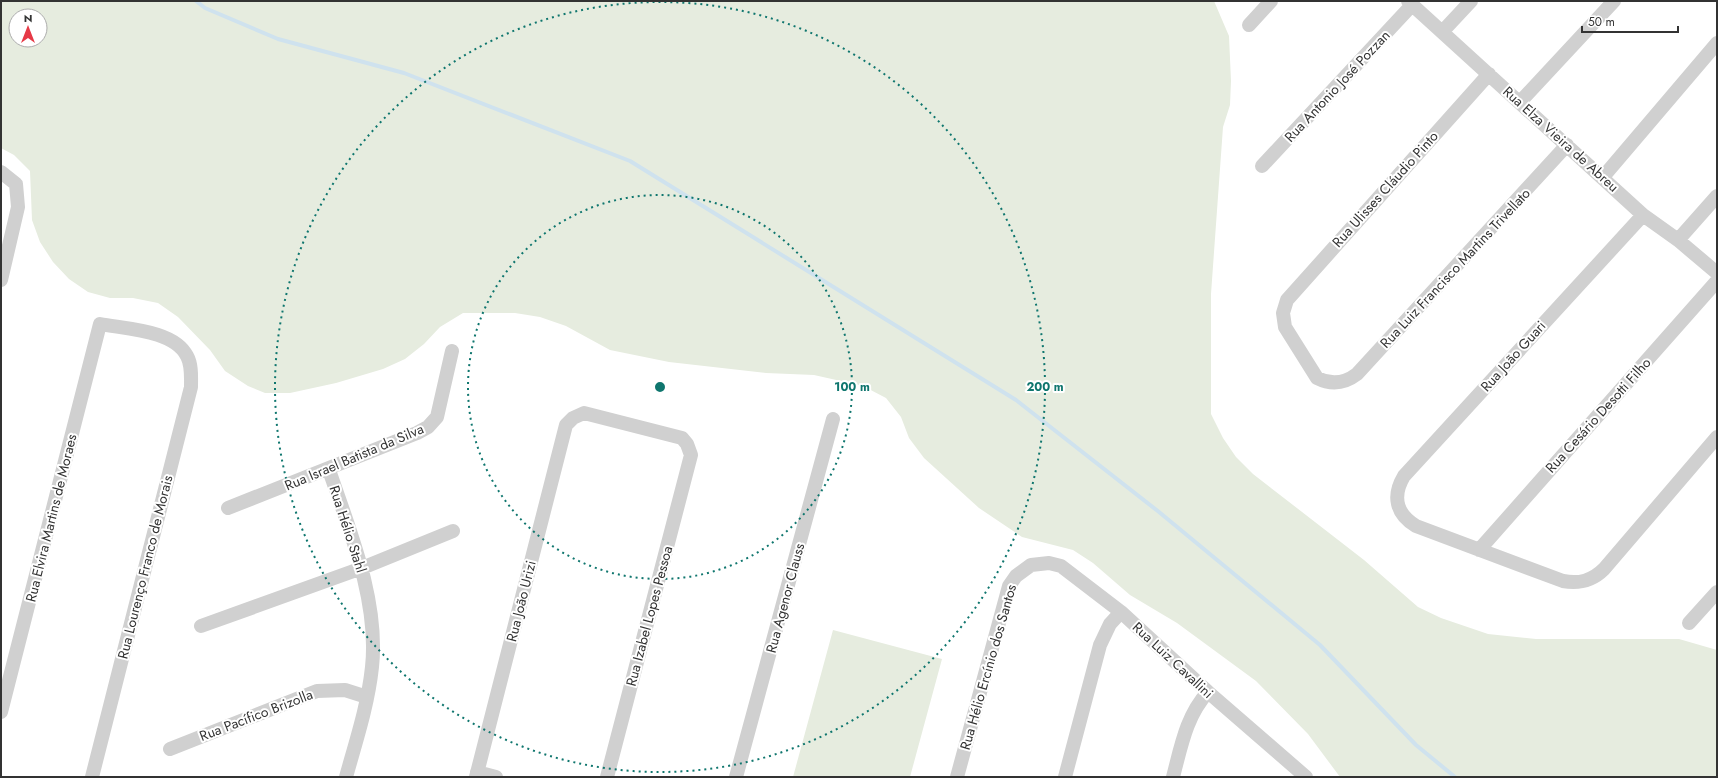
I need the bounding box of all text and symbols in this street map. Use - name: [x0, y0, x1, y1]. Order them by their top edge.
- north arrow: [8, 8, 48, 48]
- scale bar: [1582, 8, 1678, 34]
- text: N: [24, 10, 32, 26]
- text: 50 m: [1588, 13, 1615, 31]
- street label: Rua Antonio José Pozzan: [1280, 26, 1394, 146]
- street label: Rua Elza Vieira de Abreu: [1499, 81, 1623, 197]
- street label: Rua Ulisses Cláudio Pinto: [1327, 126, 1443, 251]
- street label: Rua Luiz Francisco Martins Trivellato: [1375, 183, 1535, 352]
- street label: Rua João Guari: [1476, 316, 1550, 396]
- street label: Rua Cesário Desotti Filho: [1541, 353, 1656, 477]
- text: 100 m: [834, 378, 870, 396]
- text: 200 m: [1026, 378, 1064, 396]
- centre of rings: [653, 380, 667, 394]
- street label: Rua Israel Batista da Silva: [281, 419, 427, 495]
- street label: Rua Elvira Martins de Moraes: [20, 432, 82, 604]
- street label: Rua Lourenço Franco de Morais: [113, 473, 178, 661]
- street label: Rua Hélio Stahl: [325, 483, 371, 575]
- street label: Rua Agenor Clauss: [761, 541, 809, 655]
- street label: Rua Izabel Lopes Pessoa: [621, 544, 677, 688]
- street label: Rua João Urizi: [501, 558, 541, 644]
- street label: Rua Hélio Ercínio dos Santos: [955, 582, 1021, 752]
- street label: Rua Luiz Cavallini: [1128, 617, 1218, 703]
- street label: Rua Pacífico Brizolla: [196, 684, 316, 746]

